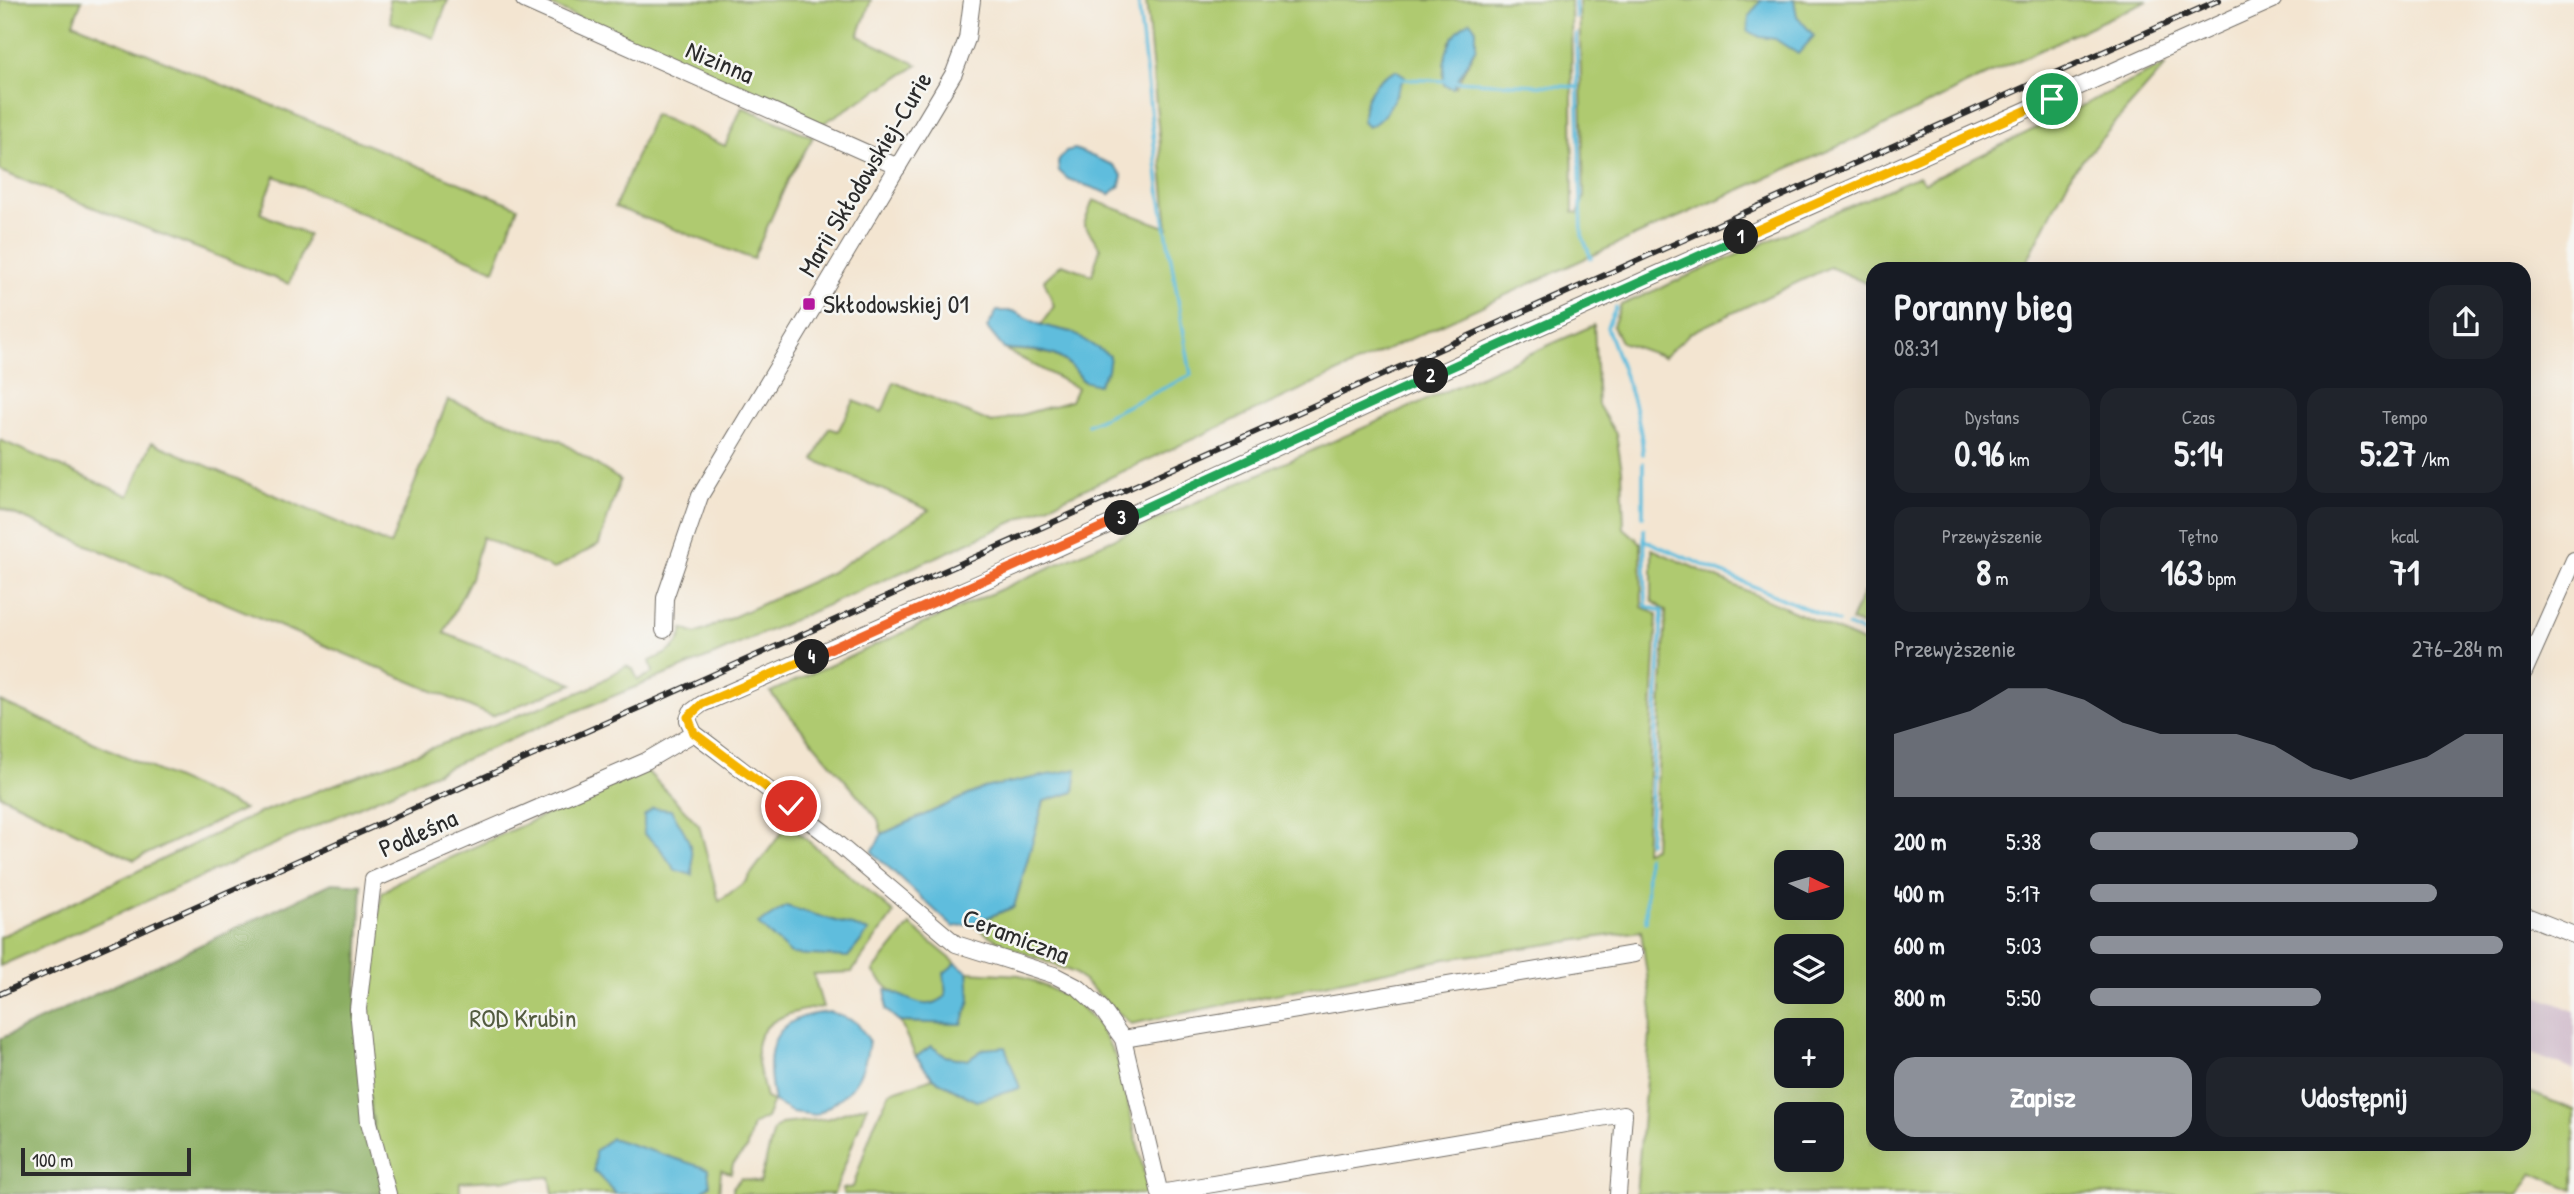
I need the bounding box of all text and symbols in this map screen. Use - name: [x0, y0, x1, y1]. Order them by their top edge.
- street label: Nizinna: [681, 32, 759, 91]
- street label: Marii Skłodowskiej-Curie: [789, 65, 940, 283]
- pin: [2022, 69, 2082, 129]
- icon: arrive: [2033, 80, 2071, 118]
- pin: 1: [1724, 219, 1758, 254]
- text: 1: [1737, 223, 1744, 249]
- text: Poranny bieg: [1894, 280, 2073, 332]
- button: share: [2429, 285, 2503, 359]
- place label: Skłodowskiej 01: [823, 286, 969, 321]
- marker: Skłodowskiej 01: [801, 296, 817, 312]
- text: 08:31: [1894, 332, 1938, 363]
- pin: 2: [1414, 358, 1448, 394]
- text: 2: [1426, 362, 1435, 388]
- text: Dystans: [1965, 404, 2019, 430]
- text: Czas: [2182, 404, 2215, 430]
- text: Tempo: [2382, 404, 2427, 430]
- text: 0.96: [1955, 430, 2005, 477]
- text: 5:14: [2174, 430, 2223, 477]
- text: 5:27: [2360, 430, 2417, 477]
- text: km: [2005, 446, 2030, 472]
- text: /km: [2417, 446, 2450, 472]
- pin: 3: [1104, 500, 1140, 536]
- text: 3: [1117, 504, 1126, 530]
- text: Przewyższenie: [1942, 523, 2042, 549]
- text: Tętno: [2179, 523, 2218, 549]
- text: kcal: [2391, 523, 2419, 549]
- text: 8: [1976, 549, 1991, 596]
- text: 163: [2161, 549, 2203, 596]
- text: 71: [2390, 549, 2420, 596]
- text: m: [1991, 565, 2008, 591]
- text: bpm: [2203, 565, 2236, 591]
- text: Przewyższenie: [1894, 633, 2016, 664]
- text: 276–284 m: [2412, 633, 2503, 664]
- pin: 4: [794, 640, 830, 674]
- text: 4: [808, 643, 815, 669]
- pin: [761, 776, 821, 836]
- icon: check: [772, 787, 810, 825]
- street label: Podleśna: [373, 800, 463, 865]
- text: 200 m: [1894, 826, 1946, 857]
- text: 5:38: [2006, 826, 2041, 857]
- north arrow: [1774, 850, 1844, 920]
- map controls: [1774, 850, 1844, 1172]
- text: 400 m: [1894, 878, 1944, 909]
- text: 5:17: [2006, 878, 2041, 909]
- street label: Ceramiczna: [958, 899, 1074, 972]
- text: 600 m: [1894, 930, 1945, 961]
- text: 5:03: [2006, 930, 2042, 961]
- button: layers: [1774, 934, 1844, 1004]
- text: 800 m: [1894, 982, 1946, 1013]
- text: 5:50: [2006, 982, 2041, 1013]
- park label: ROD Krubin: [470, 1000, 576, 1035]
- button: +: [1774, 1018, 1844, 1088]
- button: Zapisz: [1894, 1057, 2192, 1137]
- button: Udostępnij: [2206, 1057, 2503, 1137]
- button: −: [1774, 1102, 1844, 1172]
- scale bar: [21, 1145, 191, 1177]
- text: 100 m: [32, 1147, 73, 1173]

